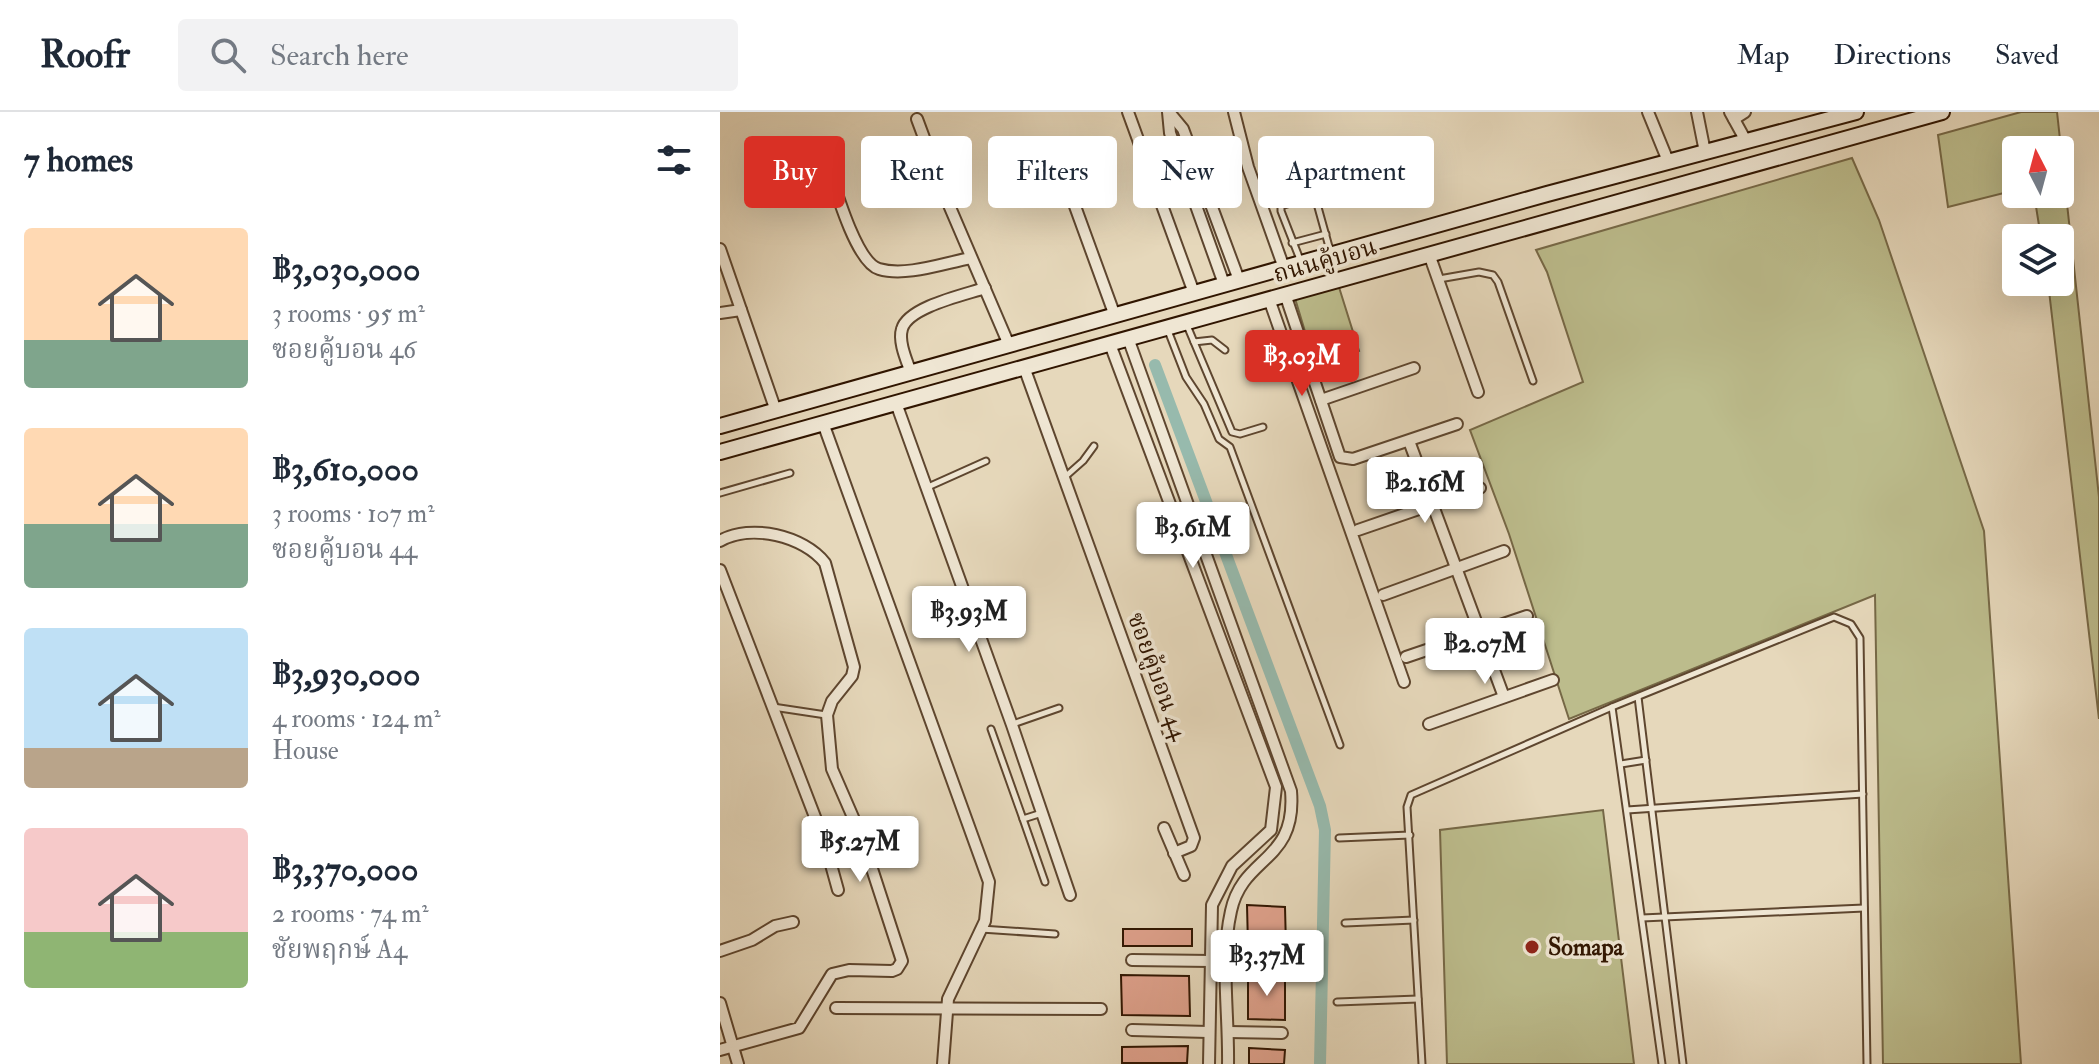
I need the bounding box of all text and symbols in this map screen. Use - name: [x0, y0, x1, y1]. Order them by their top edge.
- search box: [178, 19, 738, 91]
- text: Roofr: [40, 31, 130, 79]
- icon: search: [206, 33, 250, 77]
- text: Search here: [270, 37, 409, 74]
- text: Map: [1737, 38, 1790, 73]
- text: Directions: [1834, 38, 1951, 73]
- text: Saved: [1995, 38, 2059, 73]
- chip: Buy: [744, 136, 845, 208]
- chip: Rent: [861, 136, 972, 208]
- chip: Filters: [988, 136, 1117, 208]
- chip: New: [1133, 136, 1242, 208]
- chip: Apartment: [1258, 136, 1434, 208]
- north arrow: [2002, 136, 2074, 208]
- map controls: [2002, 136, 2074, 296]
- icon: filters: [652, 138, 696, 182]
- text: 7 homes: [24, 139, 133, 182]
- button: layers: [2002, 224, 2074, 296]
- street label: ถนนคู้บอน: [1270, 231, 1381, 290]
- text: ฿3,030,000: [272, 248, 420, 291]
- icon: home: [88, 260, 184, 356]
- text: 3 rooms · 95 m²: [272, 298, 425, 330]
- pin: ฿3.03M: [1237, 330, 1367, 398]
- text: ซอยคู้บอน 46: [272, 334, 416, 366]
- text: ฿3.03M: [1263, 340, 1341, 372]
- text: ฿3,610,000: [272, 448, 419, 491]
- pin: ฿2.16M: [1360, 457, 1490, 525]
- icon: home: [88, 460, 184, 556]
- text: ฿2.16M: [1385, 467, 1465, 499]
- text: 3 rooms · 107 m²: [272, 498, 435, 530]
- pin: ฿3.61M: [1128, 502, 1258, 570]
- text: ฿3.61M: [1155, 512, 1232, 544]
- text: ซอยคู้บอน 44: [272, 534, 417, 566]
- pin: ฿3.93M: [904, 586, 1034, 654]
- text: ฿3.93M: [930, 596, 1008, 628]
- street label: ซอยคู้บอน 44: [1120, 608, 1195, 745]
- pin: ฿2.07M: [1420, 618, 1550, 686]
- text: ฿2.07M: [1443, 628, 1527, 660]
- text: ฿3,930,000: [272, 653, 420, 696]
- icon: home: [88, 660, 184, 756]
- text: 4 rooms · 124 m²: [272, 703, 441, 735]
- text: House: [272, 735, 339, 767]
- pin: ฿5.27M: [795, 816, 925, 884]
- text: ฿5.27M: [820, 826, 900, 858]
- text: ฿3,370,000: [272, 848, 418, 891]
- icon: home: [88, 860, 184, 956]
- text: 2 rooms · 74 m²: [272, 898, 429, 930]
- pin: ฿3.37M: [1202, 930, 1332, 998]
- place label: Somapa: [1548, 932, 1625, 963]
- text: ชัยพฤกษ์ A4: [272, 934, 407, 966]
- marker: Somapa: [1523, 938, 1541, 956]
- text: ฿3.37M: [1229, 940, 1305, 972]

